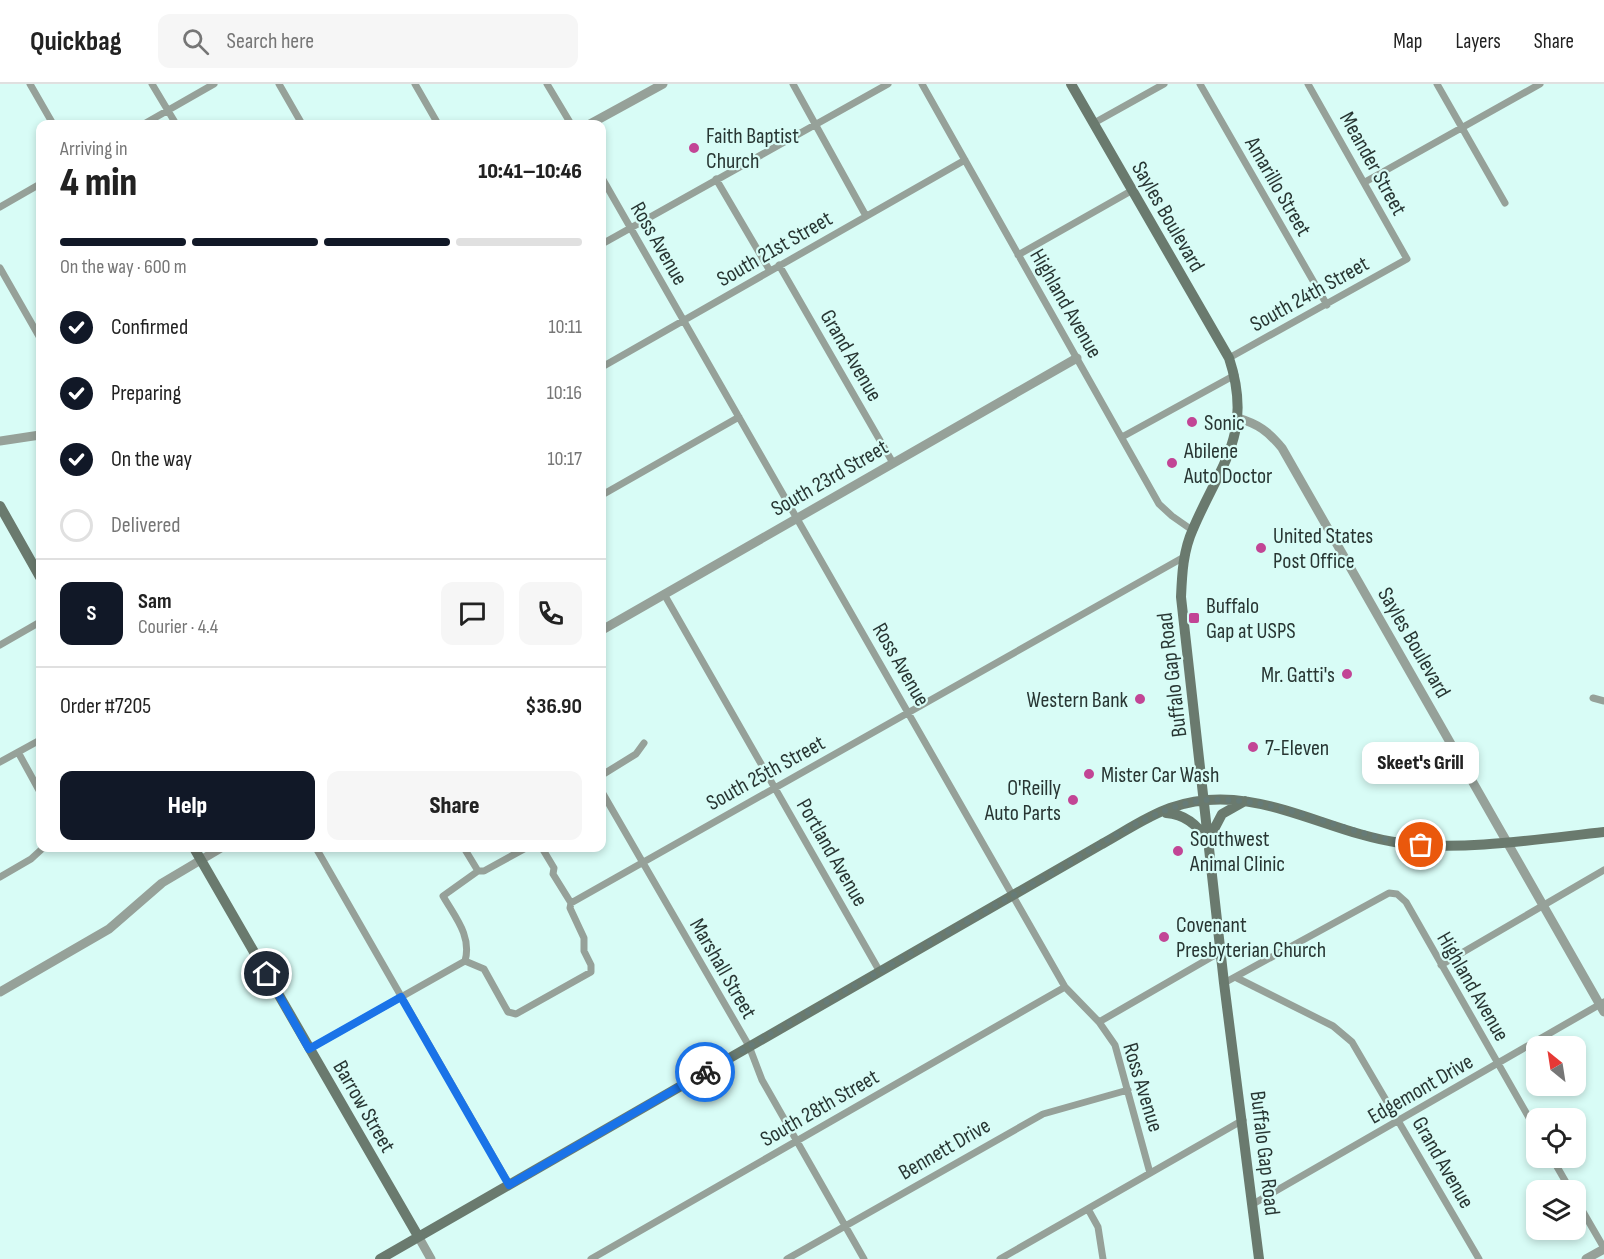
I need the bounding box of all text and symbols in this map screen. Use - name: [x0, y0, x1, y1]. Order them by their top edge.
- search box: [158, 14, 578, 68]
- text: Quickbag: [30, 25, 122, 58]
- icon: search: [179, 25, 212, 58]
- text: Search here: [227, 28, 314, 55]
- text: Map: [1393, 29, 1422, 54]
- text: Layers: [1455, 29, 1501, 54]
- text: Share: [1534, 29, 1574, 54]
- street label: Meander Street: [1333, 107, 1412, 220]
- place label: Faith Baptist Church: [706, 123, 799, 175]
- street label: Amarillo Street: [1238, 131, 1317, 241]
- text: Arriving in: [60, 137, 128, 161]
- marker: Faith Baptist Church: [687, 141, 701, 155]
- street label: Sayles Boulevard: [1125, 157, 1210, 277]
- text: 10:41–10:46: [478, 158, 582, 185]
- text: 4 min: [60, 160, 137, 207]
- street label: Ross Avenue: [624, 197, 693, 290]
- street label: South 21st Street: [712, 205, 837, 293]
- street label: Highland Avenue: [1024, 244, 1108, 363]
- street label: South 24th Street: [1246, 250, 1374, 338]
- text: On the way · 600 m: [60, 255, 187, 279]
- street label: Grand Avenue: [814, 305, 888, 406]
- icon: check: [60, 311, 93, 344]
- text: Confirmed: [111, 314, 188, 341]
- text: 10:11: [549, 315, 582, 339]
- icon: check: [60, 377, 93, 410]
- text: Preparing: [111, 380, 181, 407]
- text: 10:16: [547, 381, 582, 405]
- place label: Sonic: [1204, 410, 1245, 437]
- marker: Sonic: [1185, 415, 1199, 429]
- street label: South 23rd Street: [766, 434, 893, 523]
- place label: Abilene Auto Doctor: [1183, 438, 1272, 490]
- icon: check: [60, 443, 93, 476]
- text: On the way: [111, 446, 192, 473]
- text: 10:17: [548, 447, 582, 471]
- marker: Abilene Auto Doctor: [1165, 456, 1179, 470]
- text: Delivered: [111, 512, 180, 539]
- place label: United States Post Office: [1273, 523, 1373, 575]
- marker: United States Post Office: [1254, 541, 1268, 555]
- button: chat: [441, 582, 504, 645]
- button: phone: [519, 582, 582, 645]
- street label: Sayles Boulevard: [1371, 583, 1456, 703]
- text: Sam: [138, 588, 172, 615]
- place label: Buffalo Gap at USPS: [1206, 593, 1296, 645]
- text: S: [87, 600, 96, 627]
- street label: Buffalo Gap Road: [1151, 611, 1194, 739]
- marker: Buffalo Gap at USPS: [1187, 611, 1201, 625]
- text: Courier · 4.4: [138, 615, 218, 639]
- street label: Ross Avenue: [866, 618, 935, 711]
- place label: Mr. Gatti's: [1261, 662, 1335, 689]
- marker: Mr. Gatti's: [1340, 667, 1354, 681]
- place label: Western Bank: [1027, 687, 1129, 714]
- marker: Western Bank: [1133, 692, 1147, 706]
- text: Order #7205: [60, 693, 151, 720]
- text: $36.90: [525, 693, 582, 720]
- street label: South 25th Street: [702, 730, 830, 817]
- place label: 7-Eleven: [1265, 735, 1329, 762]
- marker: 7-Eleven: [1246, 740, 1260, 754]
- callout: Skeet's Grill: [1362, 743, 1480, 785]
- text: Skeet's Grill: [1377, 751, 1464, 775]
- place label: Mister Car Wash: [1101, 762, 1219, 789]
- marker: Mister Car Wash: [1082, 767, 1096, 781]
- button: Help: [60, 771, 315, 840]
- button: Share: [327, 771, 582, 840]
- place label: O'Reilly Auto Parts: [984, 775, 1062, 827]
- marker: O'Reilly Auto Parts: [1066, 793, 1080, 807]
- street label: Portland Avenue: [790, 794, 873, 912]
- pin: [1395, 819, 1446, 870]
- place label: Southwest Animal Clinic: [1189, 826, 1285, 878]
- icon: bag: [1404, 828, 1437, 861]
- marker: Southwest Animal Clinic: [1171, 844, 1185, 858]
- place label: Covenant Presbyterian Church: [1176, 912, 1326, 964]
- street label: Marshall Street: [683, 914, 762, 1024]
- street label: Highland Avenue: [1431, 927, 1515, 1046]
- marker: Covenant Presbyterian Church: [1157, 930, 1171, 944]
- pin: [241, 948, 292, 999]
- icon: home: [250, 957, 283, 990]
- north arrow: [1526, 1036, 1586, 1096]
- map controls: [1526, 1036, 1586, 1240]
- street label: Ross Avenue: [1116, 1040, 1169, 1135]
- courier: [675, 1042, 735, 1102]
- street label: Edgemont Drive: [1363, 1048, 1478, 1130]
- street label: Barrow Street: [327, 1056, 401, 1158]
- icon: bike: [689, 1056, 722, 1089]
- street label: South 28th Street: [756, 1063, 884, 1153]
- street label: Buffalo Gap Road: [1243, 1089, 1286, 1217]
- button: locate: [1526, 1108, 1586, 1168]
- street label: Bennett Drive: [894, 1112, 995, 1186]
- street label: Grand Avenue: [1406, 1112, 1480, 1213]
- button: layers: [1526, 1180, 1586, 1240]

